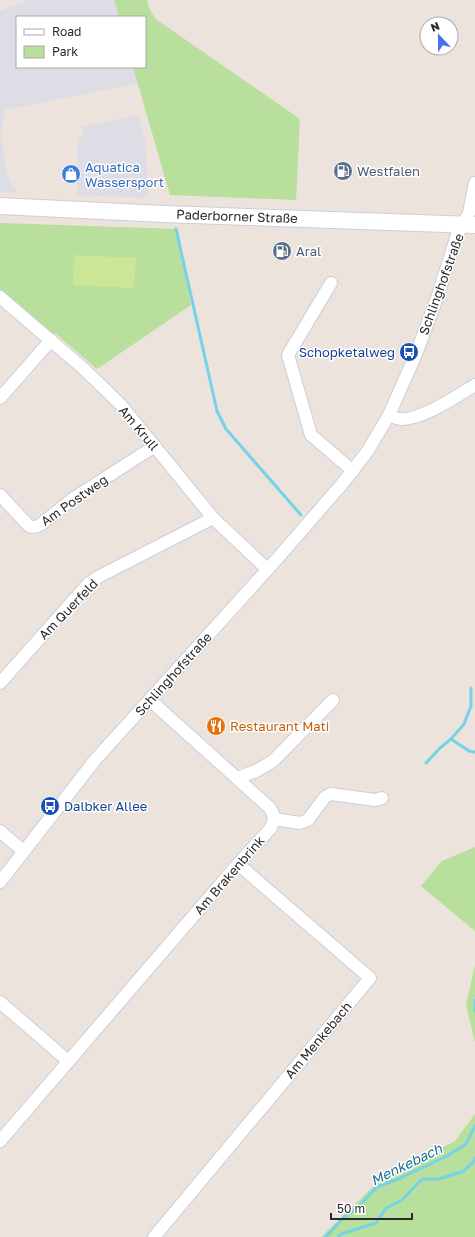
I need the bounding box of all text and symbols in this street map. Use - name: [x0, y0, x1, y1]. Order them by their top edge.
- legend: [16, 16, 146, 68]
- north arrow: [419, 16, 459, 56]
- text: N: [429, 19, 441, 34]
- text: Road: [52, 24, 81, 39]
- text: Park: [52, 44, 78, 59]
- place label: Aquatica Wassersport: [85, 159, 164, 190]
- fuel station icon: Westfalen: [332, 160, 354, 182]
- shop icon: Aquatica Wassersport: [60, 163, 82, 185]
- place label: Westfalen: [357, 163, 420, 179]
- street label: Paderborner Straße: [176, 206, 298, 226]
- street label: Schlinghofstraße: [415, 231, 467, 337]
- fuel station icon: Aral: [271, 240, 293, 262]
- place label: Aral: [296, 243, 321, 259]
- bus stop icon: Schopketalweg: [398, 341, 420, 363]
- place label: Schopketalweg: [299, 344, 395, 360]
- street label: Am Krull: [116, 402, 162, 454]
- street label: Am Postweg: [38, 471, 110, 529]
- street label: Am Querfeld: [35, 575, 101, 643]
- street label: Schlinghofstraße: [131, 629, 215, 719]
- restaurant icon: Restaurant Mati: [205, 715, 227, 737]
- place label: Restaurant Mati: [230, 718, 329, 734]
- bus stop icon: Dalbker Allee: [39, 795, 61, 817]
- place label: Dalbker Allee: [64, 798, 147, 814]
- street label: Am Brakenbrink: [190, 832, 268, 918]
- street label: Am Menkebach: [281, 998, 355, 1082]
- water label: Menkebach: [368, 1139, 446, 1189]
- scale bar: [331, 1195, 412, 1221]
- text: 50 m: [337, 1201, 365, 1216]

